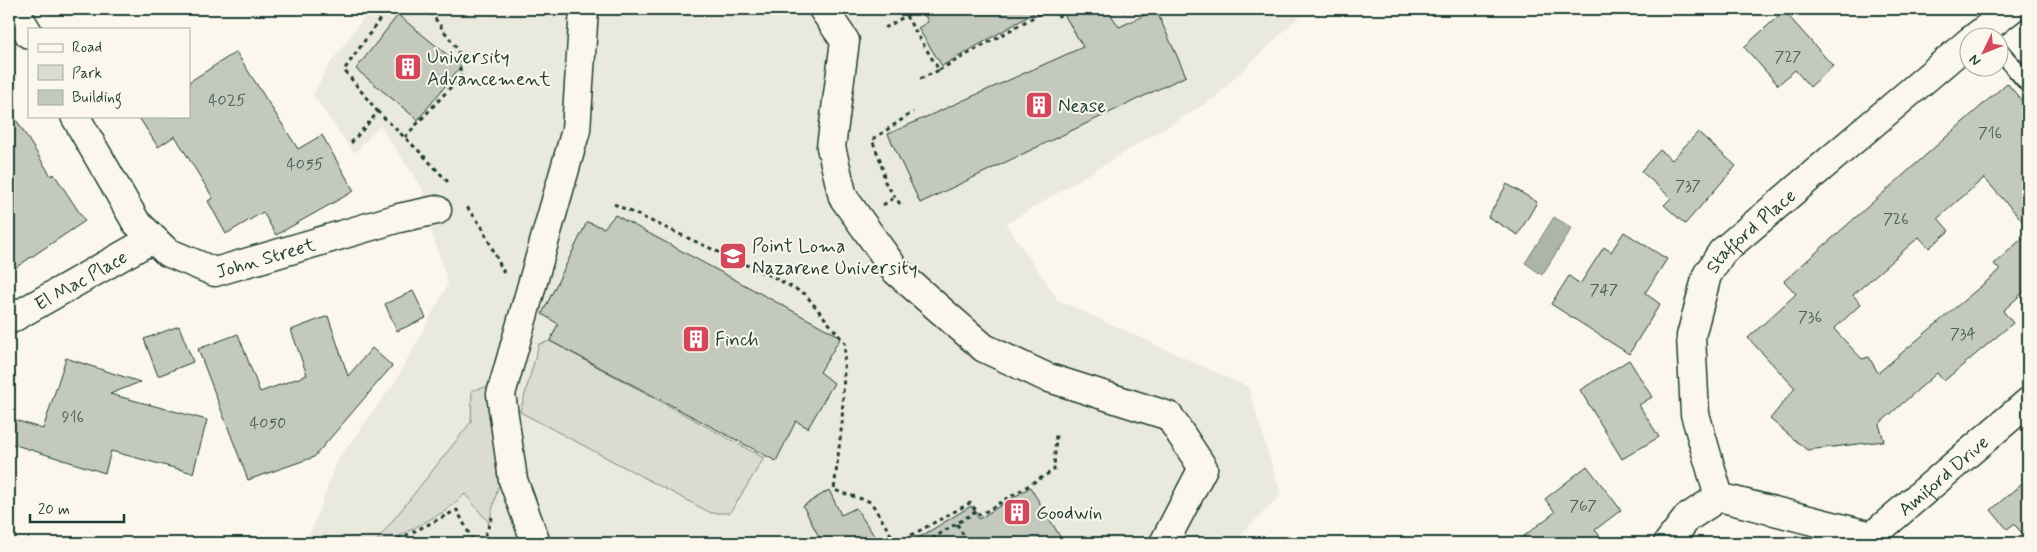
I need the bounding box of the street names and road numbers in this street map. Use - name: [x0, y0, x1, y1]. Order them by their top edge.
- street label: Stafford Place: [1700, 184, 1802, 279]
- street label: John Street: [213, 232, 318, 285]
- street label: El Mac Place: [30, 245, 132, 317]
- street label: Amiford Drive: [1893, 430, 1994, 522]

